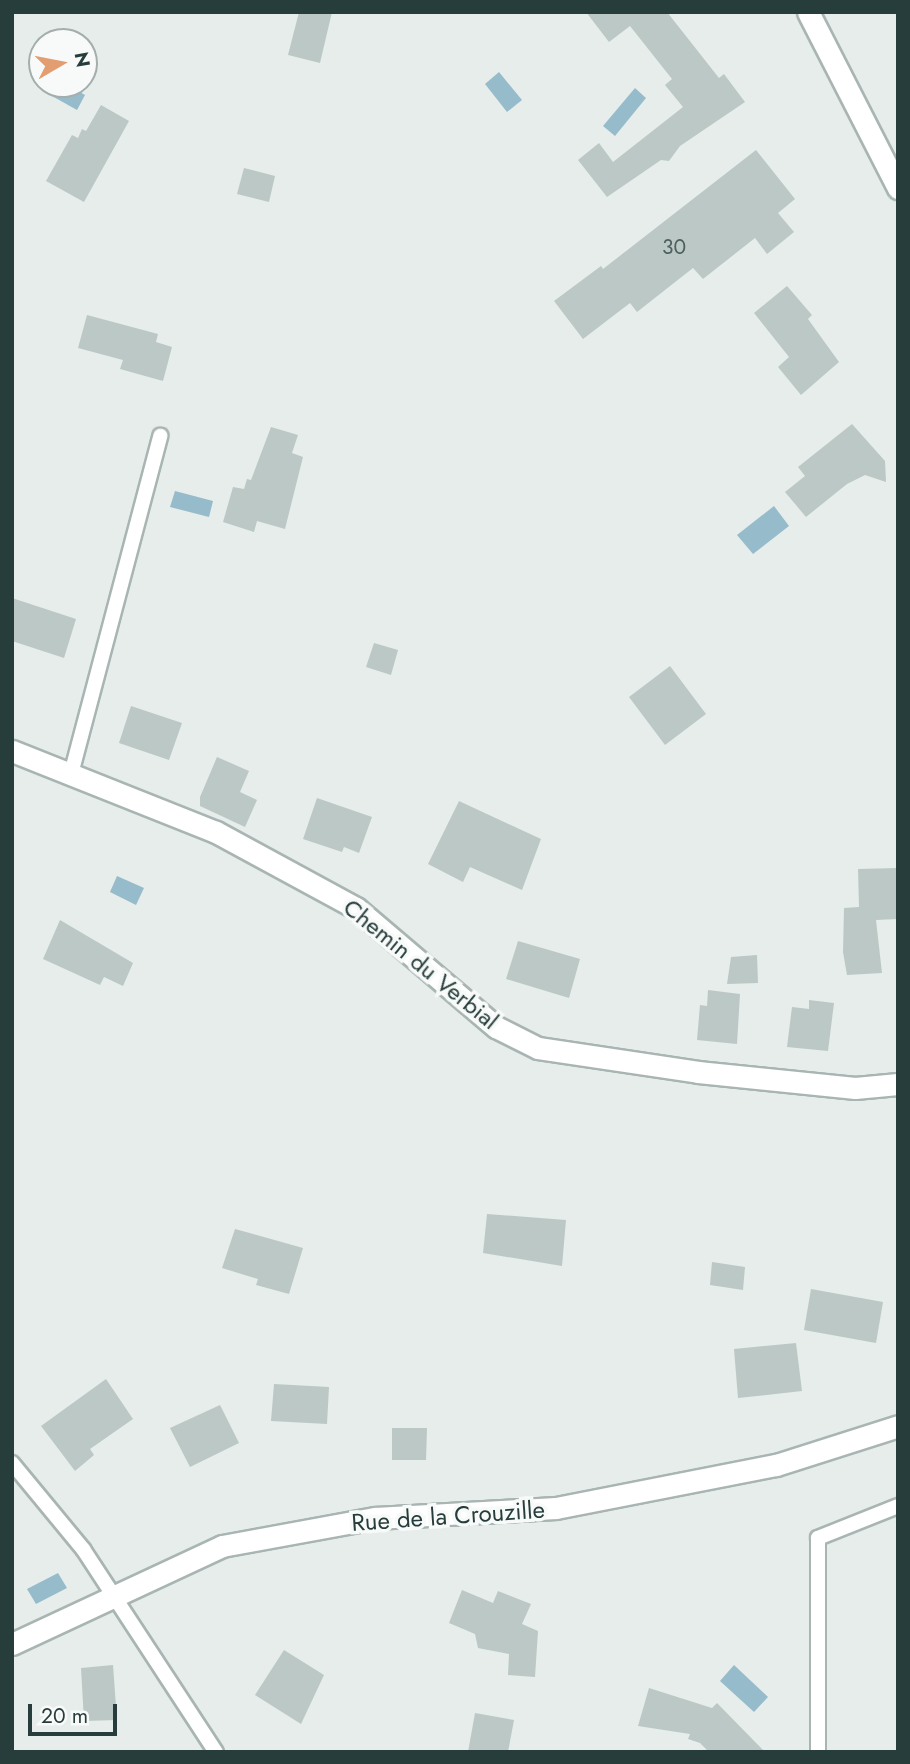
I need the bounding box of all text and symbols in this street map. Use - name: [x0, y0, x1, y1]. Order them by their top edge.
- north arrow: [28, 28, 98, 98]
- text: N: [68, 50, 97, 69]
- house number: 30: [662, 234, 686, 260]
- street label: Chemin du Verbial: [338, 893, 504, 1035]
- street label: Rue de la Crouzille: [350, 1495, 546, 1537]
- scale bar: [32, 1690, 121, 1734]
- text: 20 m: [41, 1701, 88, 1731]

